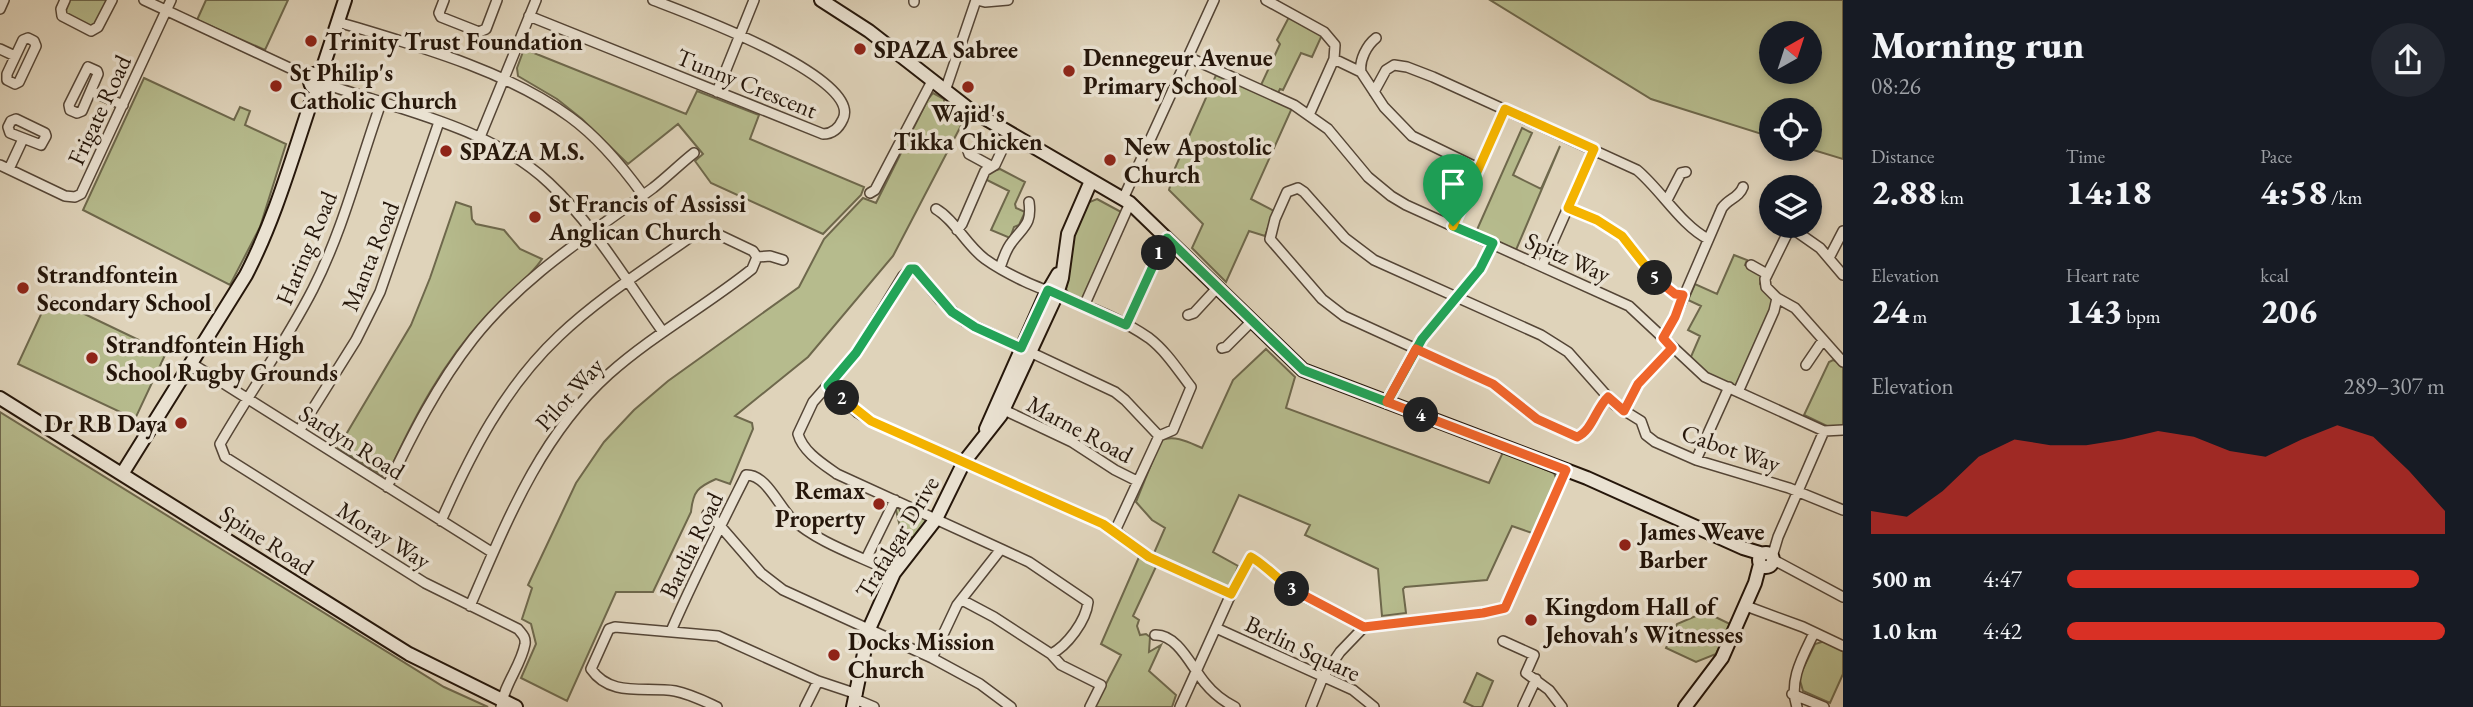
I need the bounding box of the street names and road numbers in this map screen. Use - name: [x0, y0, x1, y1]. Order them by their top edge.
- street label: Tunny Crescent: [672, 41, 823, 126]
- street label: Frigate Road: [60, 49, 138, 170]
- street label: Haring Road: [268, 185, 344, 310]
- street label: Manta Road: [334, 196, 406, 315]
- street label: Spitz Way: [1520, 224, 1616, 290]
- street label: Pilot Way: [528, 350, 610, 437]
- street label: Marne Road: [1022, 388, 1139, 470]
- street label: Sardyn Road: [293, 397, 411, 487]
- street label: Cabot Way: [1677, 417, 1785, 480]
- street label: Trafalgar Drive: [848, 470, 946, 604]
- street label: Bardia Road: [652, 486, 730, 603]
- street label: Moray Way: [331, 494, 437, 576]
- street label: Spine Road: [214, 498, 321, 582]
- street label: Berlin Square: [1240, 608, 1366, 688]

